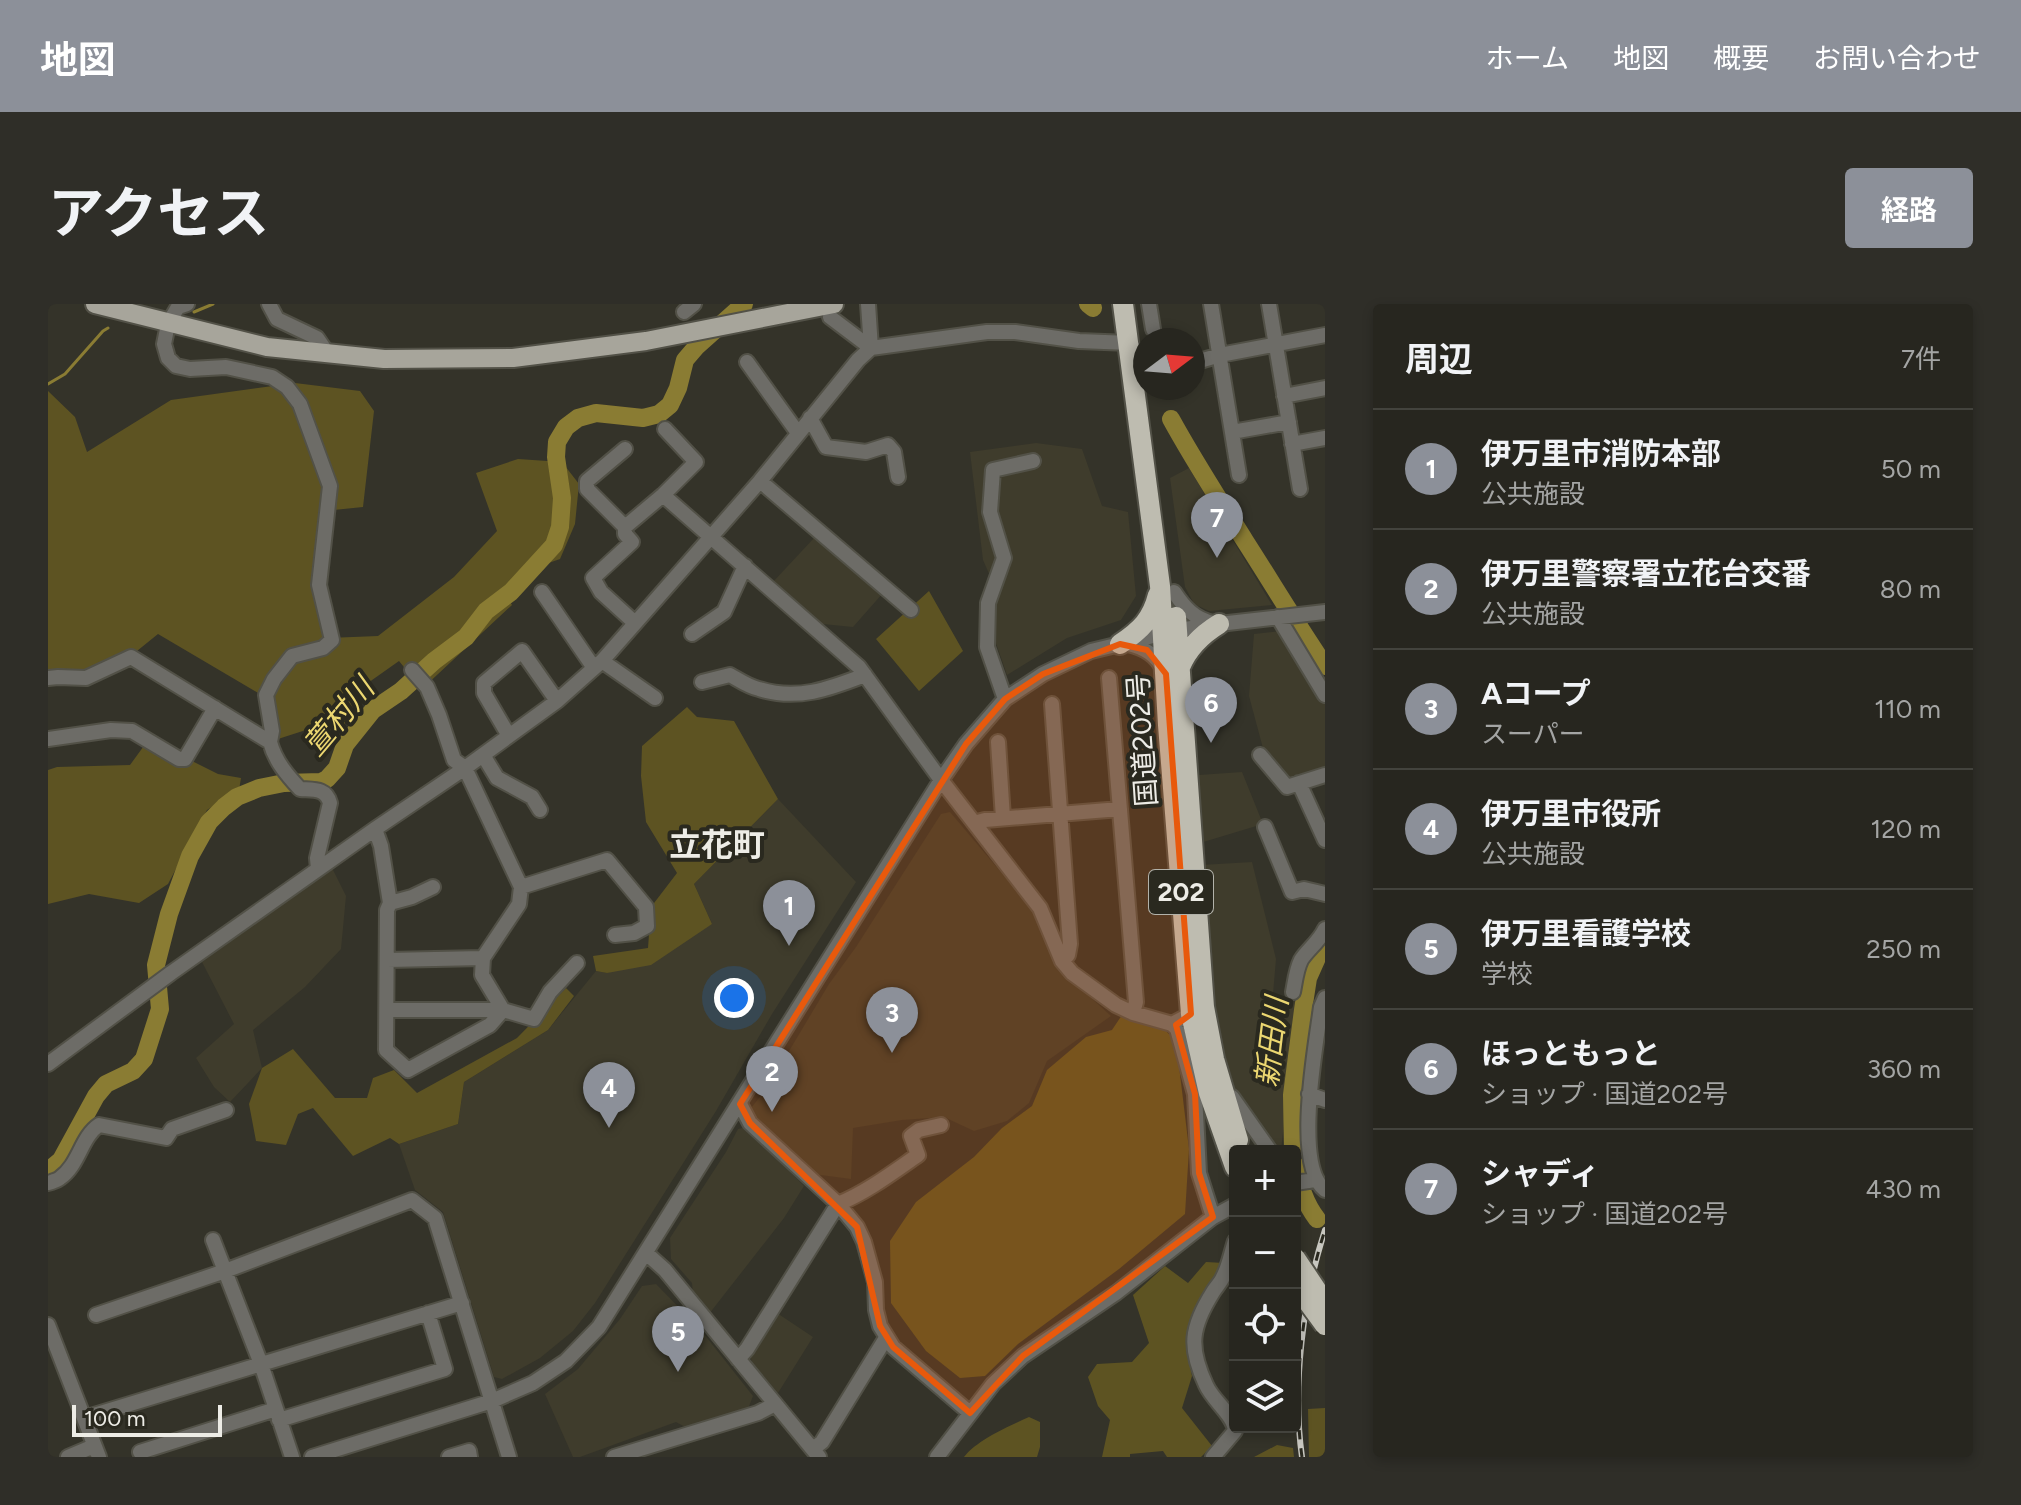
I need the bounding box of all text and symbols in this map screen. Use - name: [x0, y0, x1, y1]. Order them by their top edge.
- text: 地図: [40, 37, 116, 83]
- text: ホーム: [1486, 41, 1569, 75]
- text: 地図: [1613, 41, 1669, 75]
- text: 概要: [1713, 41, 1769, 75]
- text: お問い合わせ: [1813, 41, 1981, 75]
- button: 経路: [1845, 168, 1973, 248]
- text: アクセス: [48, 180, 269, 247]
- north arrow: [1133, 328, 1205, 400]
- text: 周辺: [1405, 339, 1473, 380]
- text: 7件: [1901, 343, 1941, 375]
- text: 伊万里市消防本部: [1481, 435, 1721, 472]
- text: 1: [1426, 453, 1436, 485]
- text: 50 m: [1881, 453, 1941, 485]
- text: 公共施設: [1481, 478, 1585, 510]
- pin: 7: [1191, 492, 1243, 558]
- text: 伊万里警察署立花台交番: [1481, 555, 1811, 592]
- text: 2: [1423, 573, 1439, 605]
- text: 80 m: [1880, 573, 1941, 605]
- text: 公共施設: [1481, 598, 1585, 630]
- water label: 萱村川: [296, 668, 384, 763]
- street label: 国道202号: [1120, 672, 1164, 808]
- text: Aコープ: [1481, 675, 1591, 712]
- pin: 6: [1185, 677, 1237, 743]
- text: 3: [1424, 693, 1438, 725]
- text: 110 m: [1874, 693, 1941, 725]
- text: スーパー: [1481, 718, 1585, 750]
- text: 伊万里市役所: [1481, 795, 1661, 832]
- text: 4: [1423, 813, 1439, 845]
- text: 120 m: [1871, 813, 1941, 845]
- district label: 立花町: [669, 826, 765, 864]
- text: 公共施設: [1481, 838, 1585, 870]
- road number: 202: [1149, 870, 1213, 914]
- pin: 1: [763, 880, 815, 946]
- text: 伊万里看護学校: [1481, 915, 1691, 952]
- text: 5: [1423, 933, 1439, 965]
- text: 250 m: [1866, 933, 1941, 965]
- text: 学校: [1481, 958, 1533, 990]
- your location: [714, 978, 754, 1018]
- pin: 3: [866, 987, 918, 1053]
- water label: 新田川: [1248, 992, 1296, 1089]
- text: ほっともっと: [1481, 1035, 1661, 1072]
- pin: 2: [746, 1046, 798, 1112]
- text: 6: [1423, 1053, 1439, 1085]
- text: 360 m: [1867, 1053, 1941, 1085]
- pin: 4: [583, 1062, 635, 1128]
- text: ショップ · 国道202号: [1481, 1078, 1728, 1110]
- map controls: [1229, 1145, 1301, 1433]
- button: +: [1229, 1145, 1301, 1217]
- text: シャディ: [1481, 1155, 1599, 1192]
- text: 7: [1424, 1173, 1438, 1205]
- text: 430 m: [1865, 1173, 1941, 1205]
- text: ショップ · 国道202号: [1481, 1198, 1728, 1230]
- button: −: [1229, 1217, 1301, 1289]
- button: locate: [1229, 1289, 1301, 1361]
- pin: 5: [652, 1306, 704, 1372]
- button: layers: [1229, 1361, 1301, 1433]
- scale bar: [72, 1401, 222, 1437]
- text: 100 m: [84, 1405, 145, 1432]

